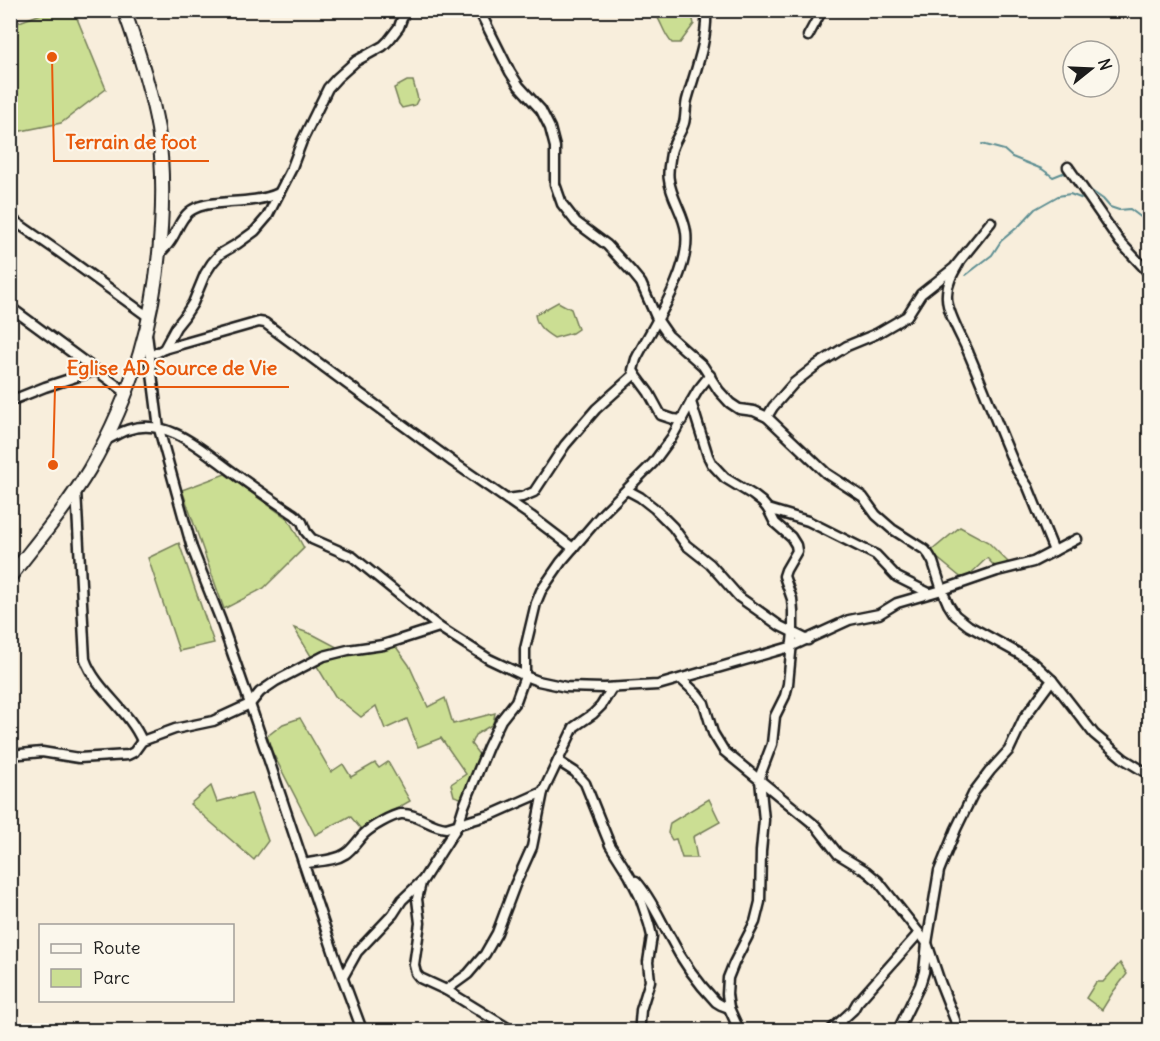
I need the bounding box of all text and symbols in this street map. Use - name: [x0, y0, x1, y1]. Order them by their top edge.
- north arrow: [1061, 39, 1121, 99]
- text: N: [1094, 56, 1116, 73]
- callout: Terrain de foot: [54, 123, 209, 161]
- text: Terrain de foot: [66, 129, 197, 154]
- callout: Eglise AD Source de Vie: [55, 349, 289, 387]
- text: Eglise AD Source de Vie: [67, 355, 277, 380]
- legend: [39, 924, 234, 1002]
- text: Route: [93, 936, 141, 959]
- text: Parc: [93, 966, 130, 989]

